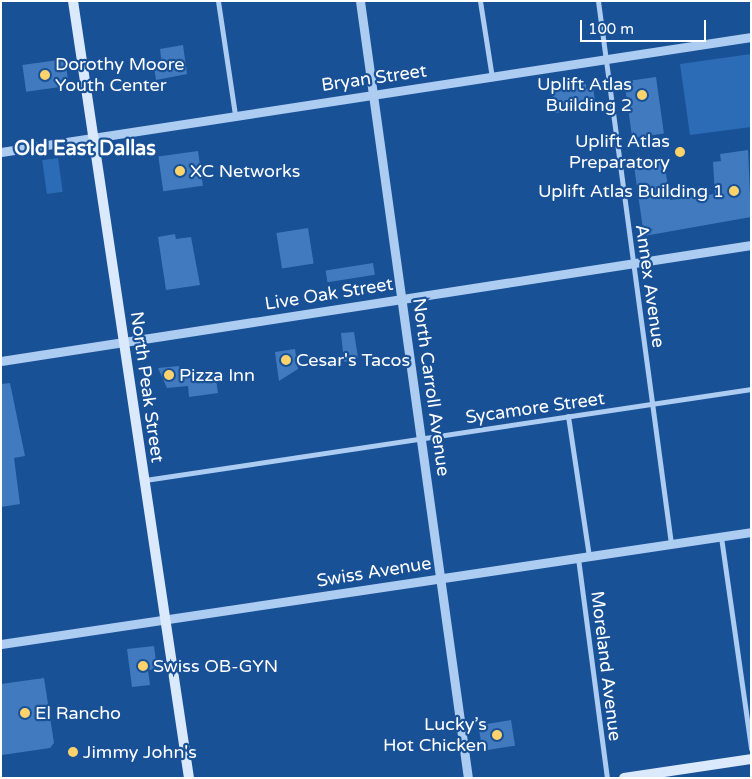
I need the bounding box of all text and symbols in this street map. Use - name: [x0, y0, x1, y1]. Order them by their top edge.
- scale bar: [582, 10, 708, 42]
- text: 100 m: [588, 20, 634, 38]
- place label: Dorothy Moore Youth Center: [55, 54, 184, 96]
- street label: Bryan Street: [320, 60, 428, 96]
- marker: Dorothy Moore Youth Center: [39, 69, 51, 81]
- place label: Uplift Atlas Building 2: [537, 74, 632, 116]
- marker: Uplift Atlas Building 2: [636, 89, 648, 101]
- place label: Uplift Atlas Preparatory: [569, 131, 670, 173]
- district label: Old East Dallas: [14, 137, 156, 161]
- marker: Uplift Atlas Preparatory: [674, 146, 686, 158]
- place label: XC Networks: [190, 160, 300, 182]
- marker: XC Networks: [174, 165, 186, 177]
- place label: Uplift Atlas Building 1: [538, 180, 724, 202]
- marker: Uplift Atlas Building 1: [728, 185, 740, 197]
- street label: Annex Avenue: [631, 223, 669, 349]
- street label: Live Oak Street: [263, 273, 395, 315]
- street label: North Carroll Avenue: [408, 297, 454, 477]
- street label: North Peak Street: [126, 310, 168, 464]
- place label: Cesar's Tacos: [296, 349, 410, 371]
- marker: Cesar's Tacos: [280, 354, 292, 366]
- place label: Pizza Inn: [179, 364, 255, 386]
- marker: Pizza Inn: [163, 369, 175, 381]
- street label: Sycamore Street: [464, 388, 606, 428]
- street label: Swiss Avenue: [315, 552, 433, 592]
- street label: Moreland Avenue: [586, 590, 626, 742]
- place label: Swiss OB-GYN: [153, 655, 278, 677]
- marker: Swiss OB-GYN: [137, 660, 149, 672]
- place label: El Rancho: [35, 702, 121, 724]
- marker: El Rancho: [19, 707, 31, 719]
- place label: Lucky’s Hot Chicken: [383, 714, 487, 756]
- marker: Lucky’s Hot Chicken: [491, 729, 503, 741]
- place label: Jimmy John's: [83, 741, 197, 763]
- marker: Jimmy John's: [67, 746, 79, 758]

